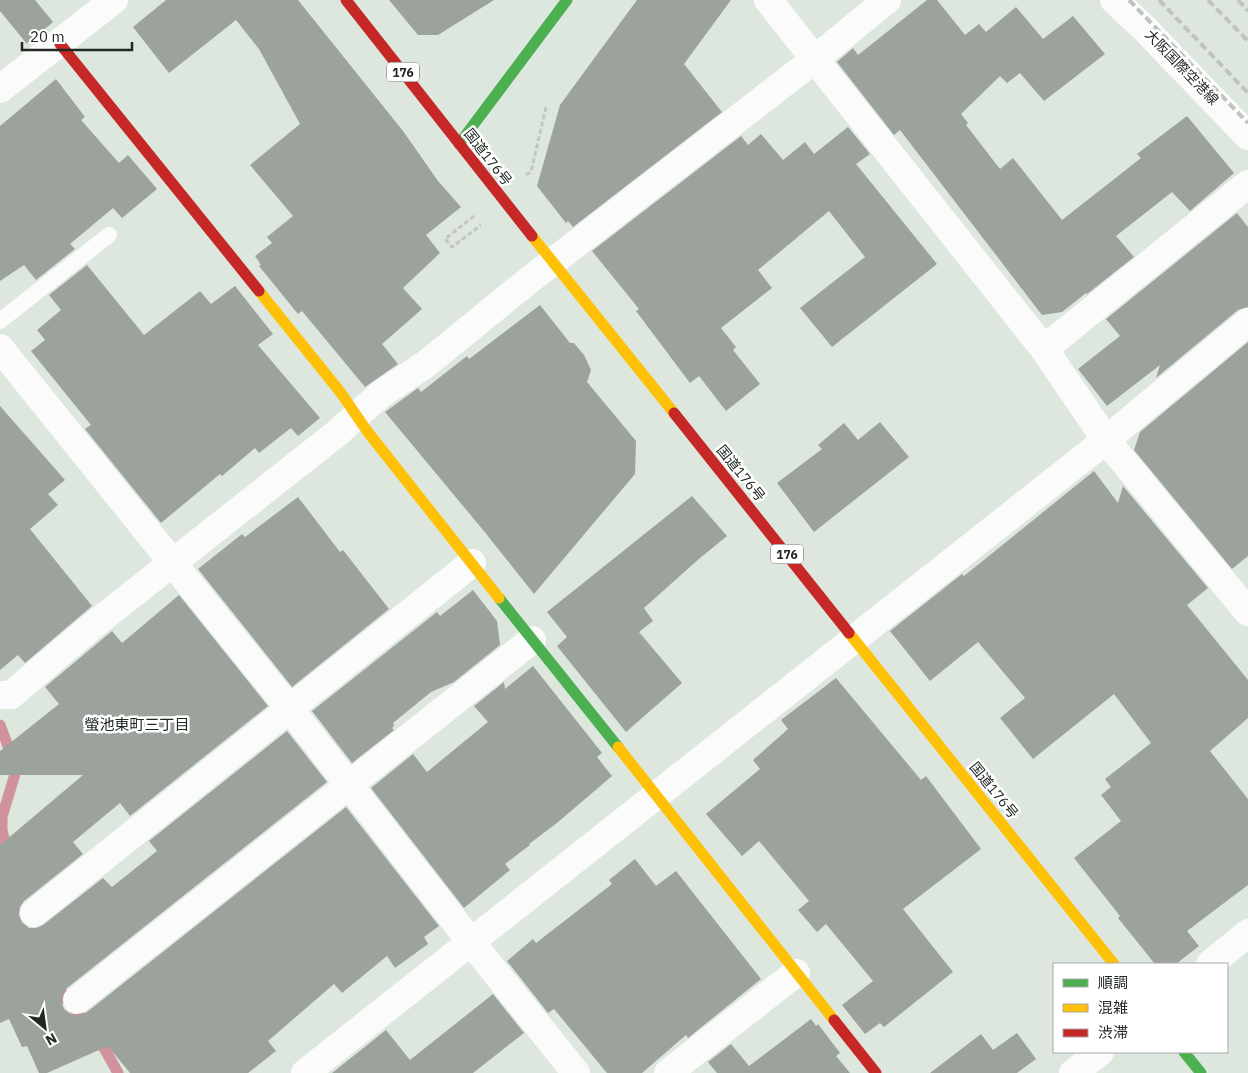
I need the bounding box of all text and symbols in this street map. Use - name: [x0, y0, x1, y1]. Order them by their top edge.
- scale bar: [22, 20, 132, 52]
- street label: 大阪国際空港線: [1141, 26, 1223, 108]
- text: 20 m: [30, 27, 65, 46]
- road number: 176: [387, 62, 419, 82]
- street label: 国道176号: [460, 125, 516, 189]
- street label: 国道176号: [713, 441, 769, 505]
- road number: 176: [771, 544, 803, 564]
- district label: 螢池東町三丁目: [84, 715, 190, 734]
- street label: 国道176号: [966, 758, 1022, 822]
- legend: [1053, 963, 1228, 1053]
- text: 順調: [1098, 973, 1128, 992]
- text: 混雑: [1098, 998, 1128, 1017]
- north arrow: [20, 1003, 70, 1053]
- text: 渋滞: [1098, 1023, 1128, 1042]
- text: N: [43, 1029, 60, 1050]

